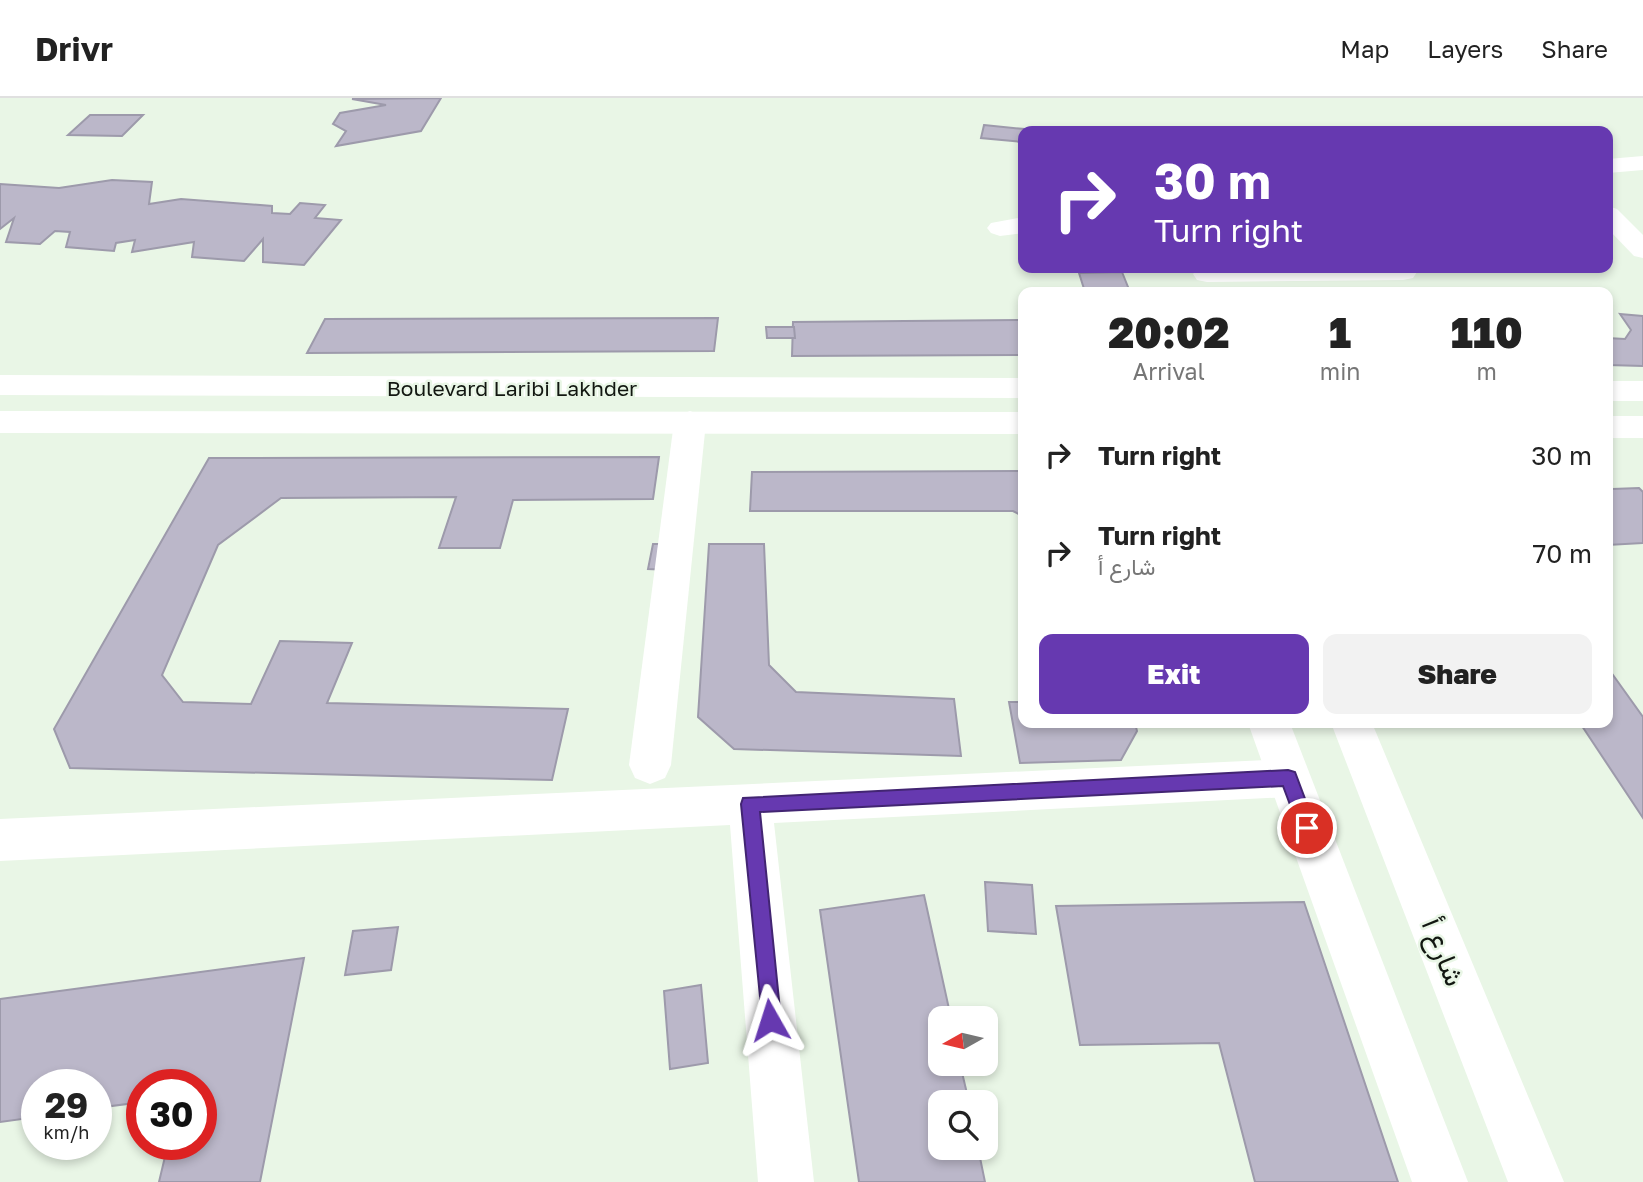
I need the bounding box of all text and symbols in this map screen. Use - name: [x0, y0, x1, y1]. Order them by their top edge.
- text: Drivr: [35, 29, 113, 68]
- text: Map: [1340, 34, 1389, 63]
- text: Layers: [1427, 34, 1503, 63]
- text: Share: [1541, 34, 1608, 63]
- text: 30 m: [1154, 151, 1271, 210]
- icon: right: [1039, 154, 1130, 245]
- text: Turn right: [1154, 211, 1303, 249]
- text: 20:02: [1108, 307, 1230, 357]
- text: 1: [1329, 307, 1351, 357]
- text: 110: [1451, 307, 1523, 357]
- text: Arrival: [1133, 357, 1205, 385]
- text: min: [1320, 357, 1360, 385]
- text: m: [1477, 357, 1497, 385]
- street label: Boulevard Laribi Lakhder: [387, 375, 637, 401]
- icon: right: [1039, 436, 1077, 474]
- text: Turn right: [1098, 440, 1221, 471]
- text: 30 m: [1531, 440, 1592, 471]
- text: Turn right: [1098, 520, 1221, 551]
- icon: right: [1039, 534, 1077, 572]
- text: 70 m: [1533, 538, 1592, 569]
- text: شارع أ: [1098, 552, 1155, 580]
- button: Exit: [1039, 634, 1309, 714]
- button: Share: [1323, 634, 1592, 714]
- pin: [1277, 798, 1337, 858]
- icon: arrive: [1288, 809, 1326, 847]
- street label: شارع أ: [1413, 913, 1472, 992]
- position arrow: [733, 983, 807, 1057]
- north arrow: [928, 1006, 998, 1076]
- map controls: [928, 1006, 998, 1160]
- speed limit sign: 30: [126, 1069, 217, 1160]
- text: 29: [45, 1084, 88, 1126]
- button: search: [928, 1090, 998, 1160]
- text: km/h: [44, 1121, 89, 1143]

